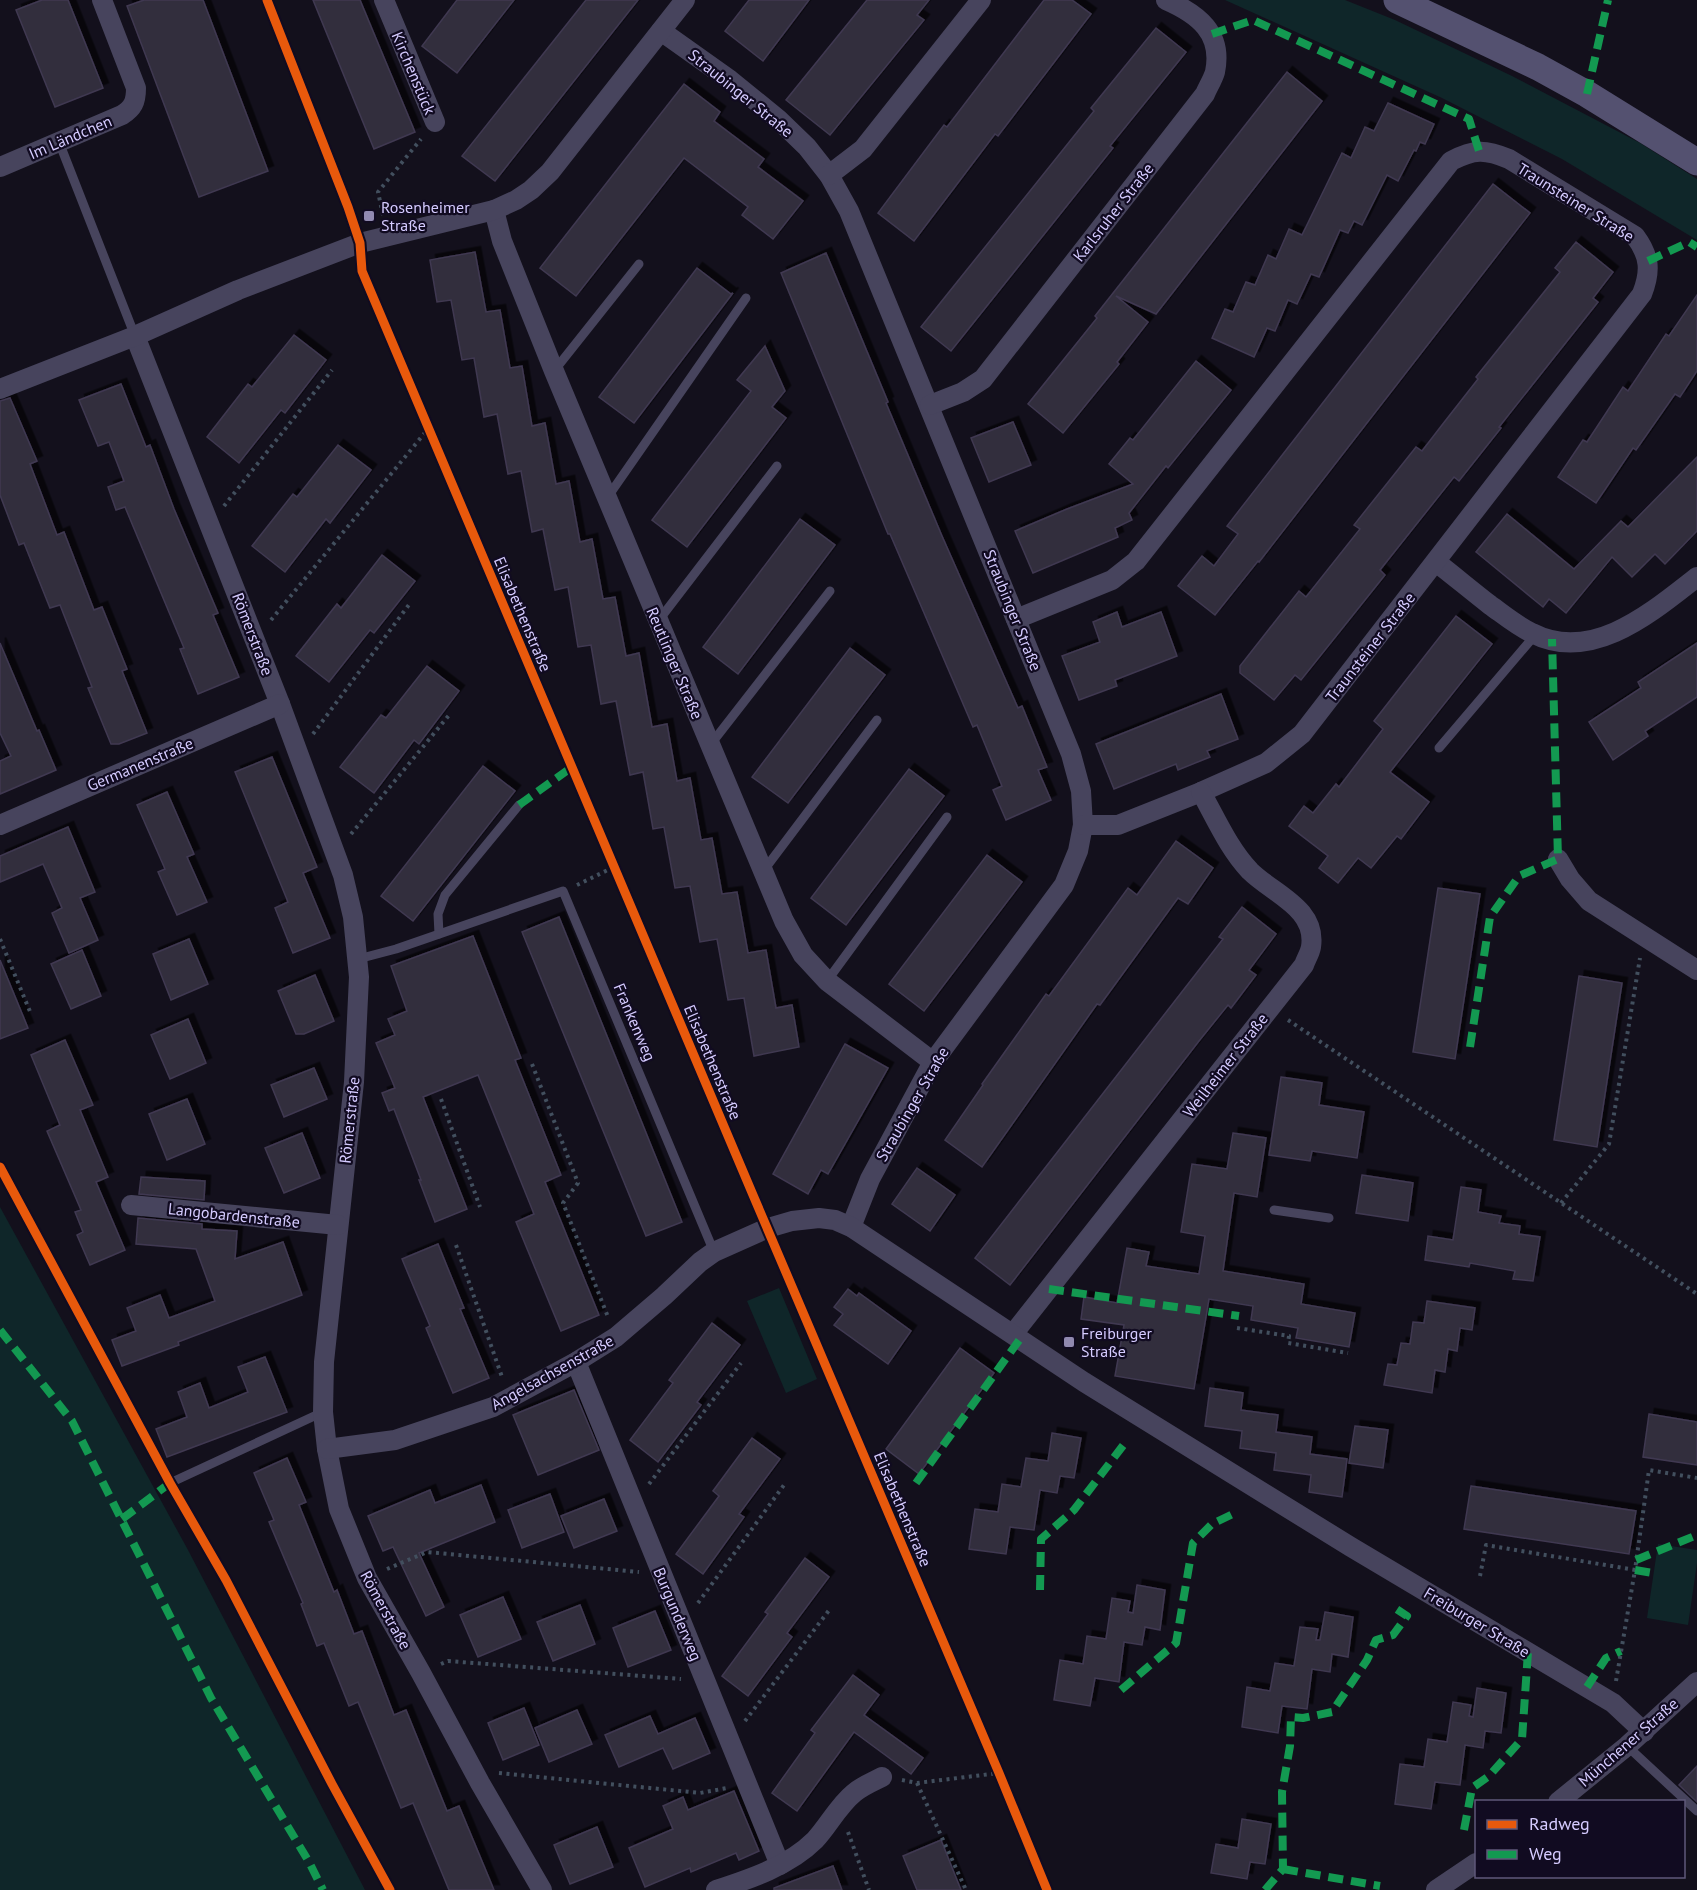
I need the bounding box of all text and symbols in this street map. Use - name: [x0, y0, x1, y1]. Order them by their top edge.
- street label: Kirchenstück: [388, 29, 441, 118]
- street label: Straubinger Straße: [685, 45, 797, 141]
- street label: Im Ländchen: [25, 111, 115, 163]
- street label: Traunsteiner Straße: [1514, 158, 1638, 246]
- street label: Karlsruher Straße: [1068, 159, 1158, 265]
- place label: Rosenheimer Straße: [381, 197, 470, 235]
- marker: Rosenheimer Straße: [362, 209, 376, 223]
- street label: Straubinger Straße: [980, 546, 1046, 674]
- street label: Elisabethenstraße: [490, 553, 556, 675]
- street label: Traunsteiner Straße: [1321, 588, 1419, 706]
- street label: Römerstraße: [228, 590, 278, 678]
- street label: Reutlinger Straße: [642, 604, 708, 722]
- street label: Germanenstraße: [84, 733, 196, 795]
- street label: Frankenweg: [610, 980, 660, 1064]
- street label: Elisabethenstraße: [680, 1001, 746, 1123]
- street label: Weilheimer Straße: [1178, 1009, 1272, 1121]
- street label: Straubinger Straße: [871, 1043, 953, 1165]
- street label: Römerstraße: [335, 1076, 363, 1164]
- street label: Langobardenstraße: [167, 1198, 301, 1232]
- place label: Freiburger Straße: [1081, 1323, 1153, 1361]
- street label: Angelsachsenstraße: [487, 1330, 617, 1414]
- marker: Freiburger Straße: [1062, 1335, 1076, 1349]
- street label: Elisabethenstraße: [870, 1448, 936, 1570]
- street label: Burgunderweg: [649, 1564, 707, 1664]
- street label: Römerstraße: [356, 1567, 416, 1653]
- street label: Freiburger Straße: [1420, 1582, 1534, 1662]
- street label: Münchener Straße: [1574, 1693, 1682, 1791]
- legend: [1475, 1800, 1685, 1878]
- text: Radweg: [1529, 1812, 1590, 1835]
- text: Weg: [1529, 1842, 1562, 1865]

